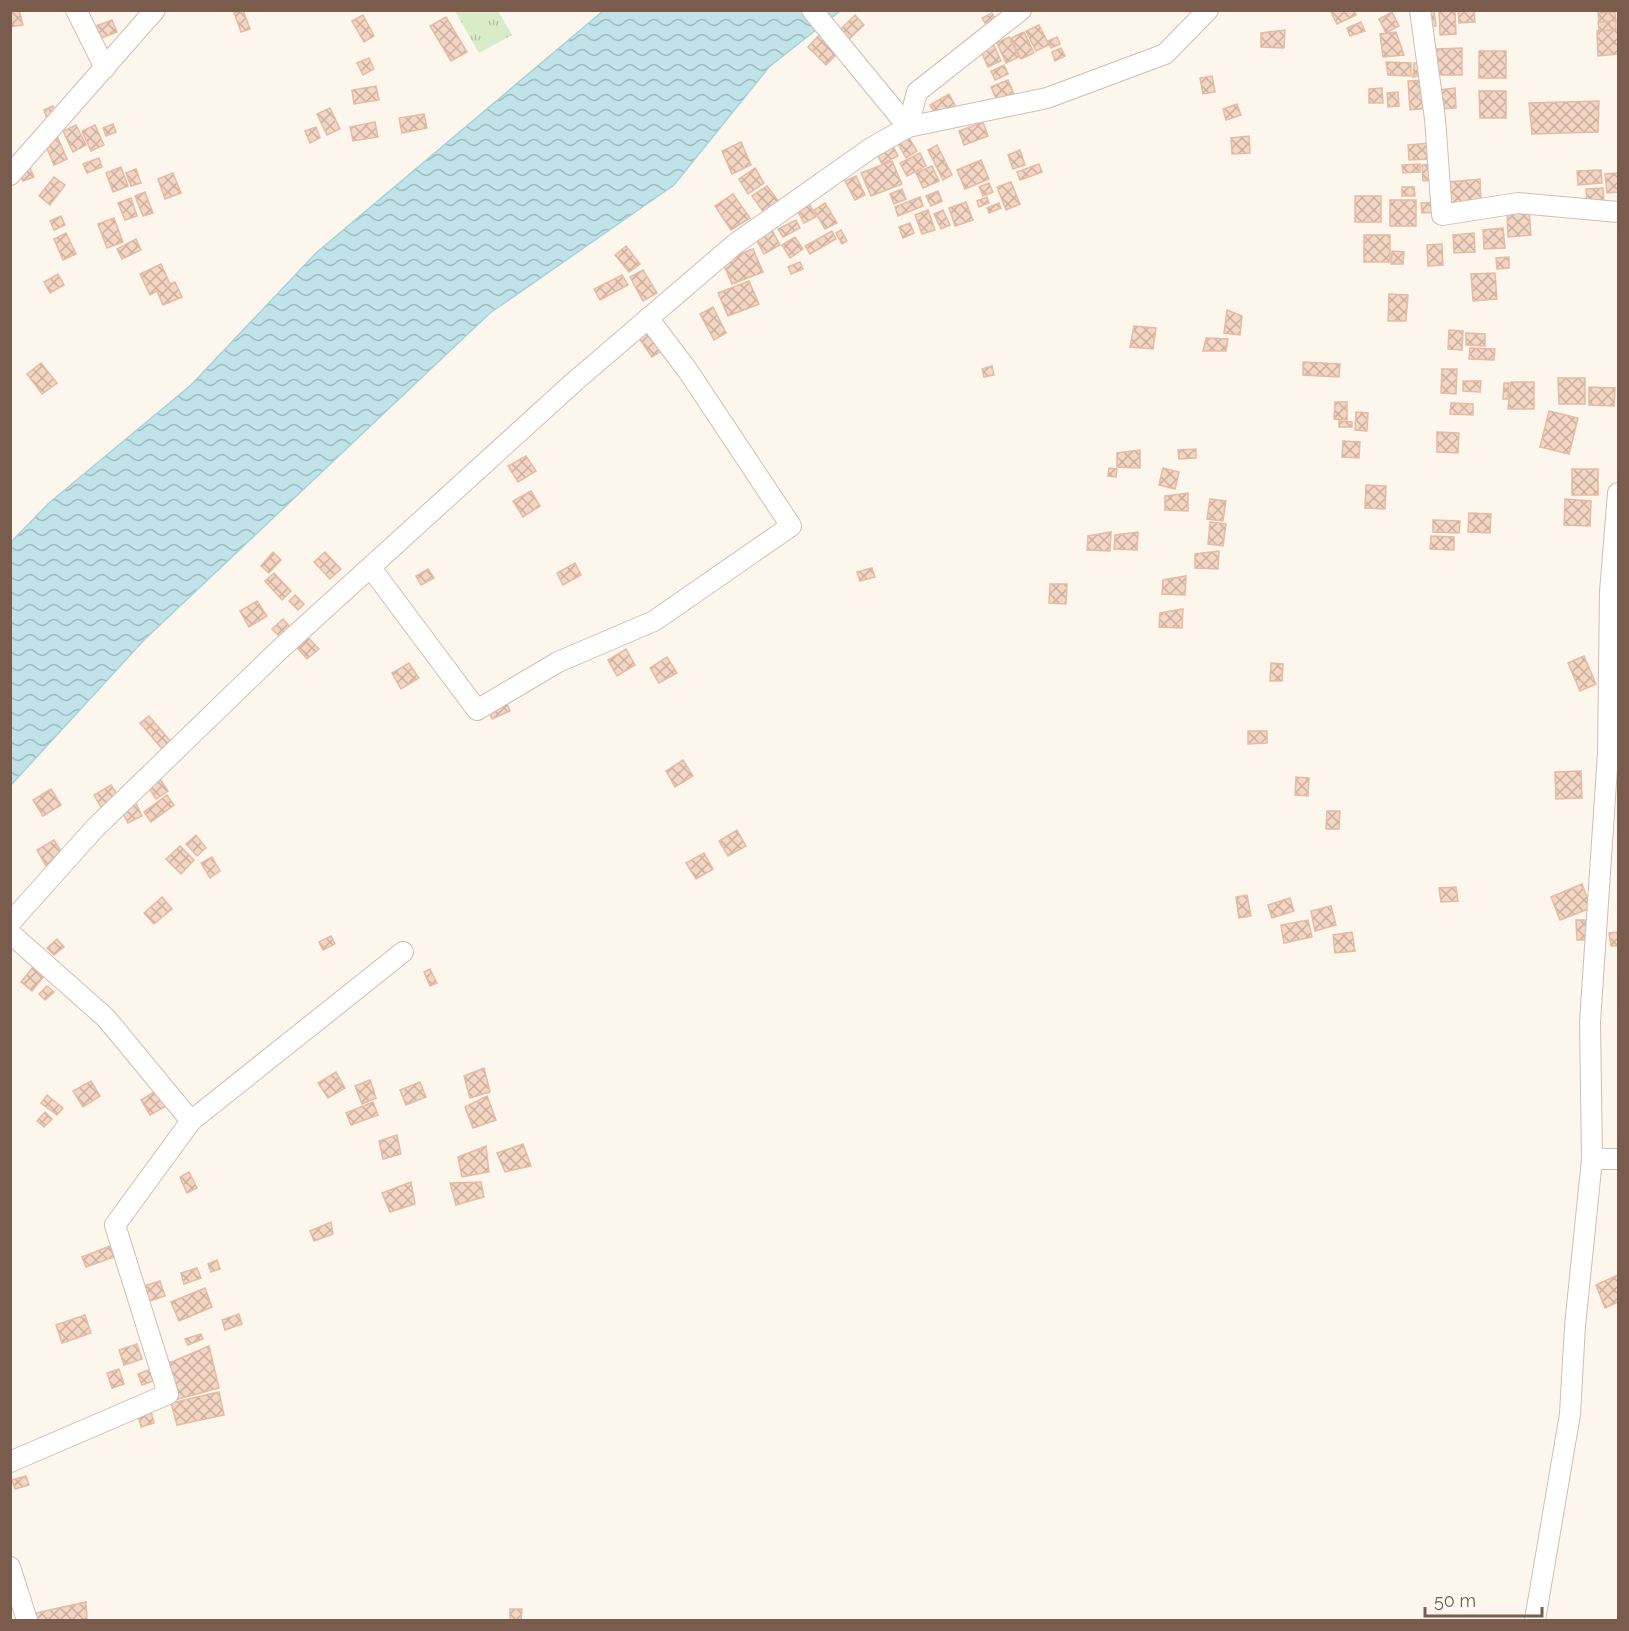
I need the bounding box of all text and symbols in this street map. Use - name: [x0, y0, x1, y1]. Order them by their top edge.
- scale bar: [1425, 1580, 1542, 1618]
- text: 50 m: [1434, 1590, 1476, 1611]

